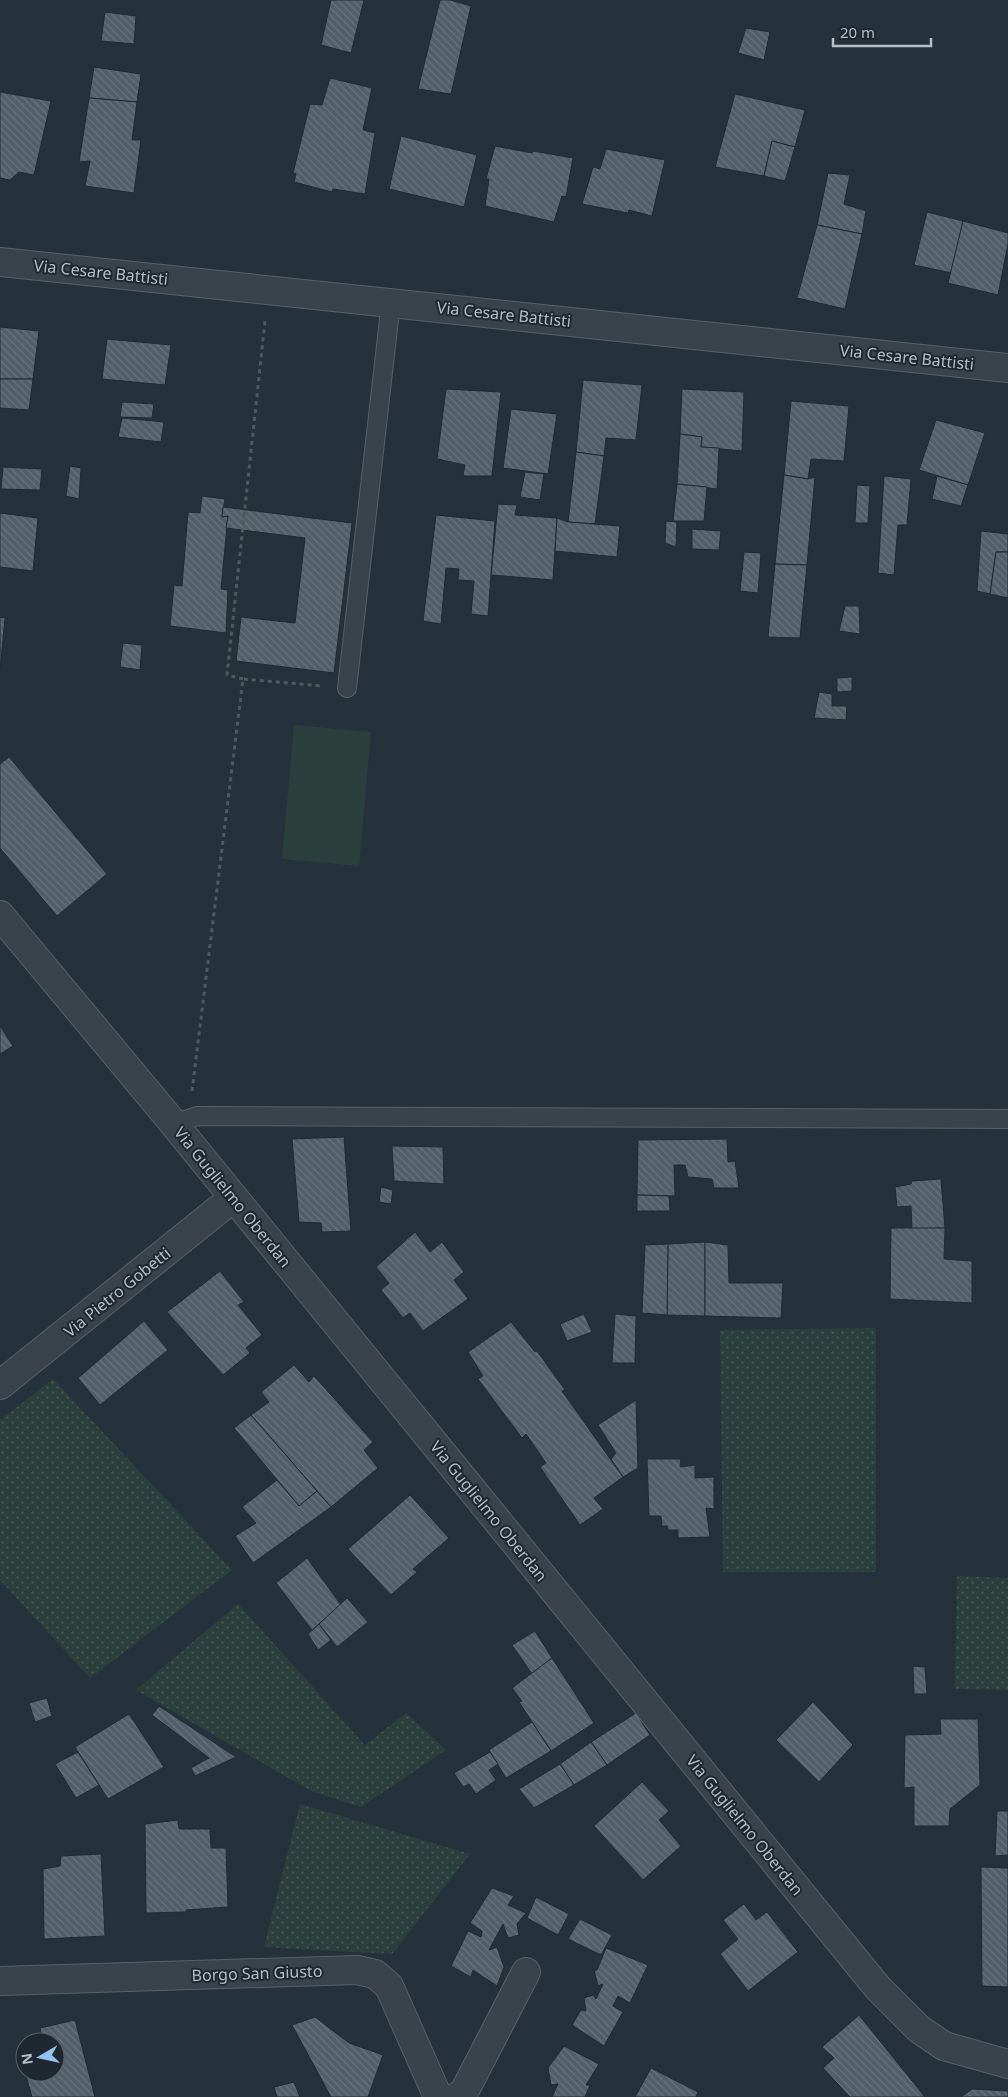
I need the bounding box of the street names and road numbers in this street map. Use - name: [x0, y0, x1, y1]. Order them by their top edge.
- street label: Via Cesare Battisti: [33, 254, 169, 290]
- street label: Via Cesare Battisti: [436, 296, 572, 332]
- street label: Via Cesare Battisti: [839, 339, 975, 375]
- street label: Via Guglielmo Oberdan: [169, 1122, 297, 1272]
- street label: Via Pietro Gobetti: [59, 1242, 175, 1342]
- street label: Via Guglielmo Oberdan: [425, 1436, 553, 1586]
- street label: Via Guglielmo Oberdan: [681, 1750, 809, 1900]
- street label: Borgo San Giusto: [191, 1960, 323, 1986]

